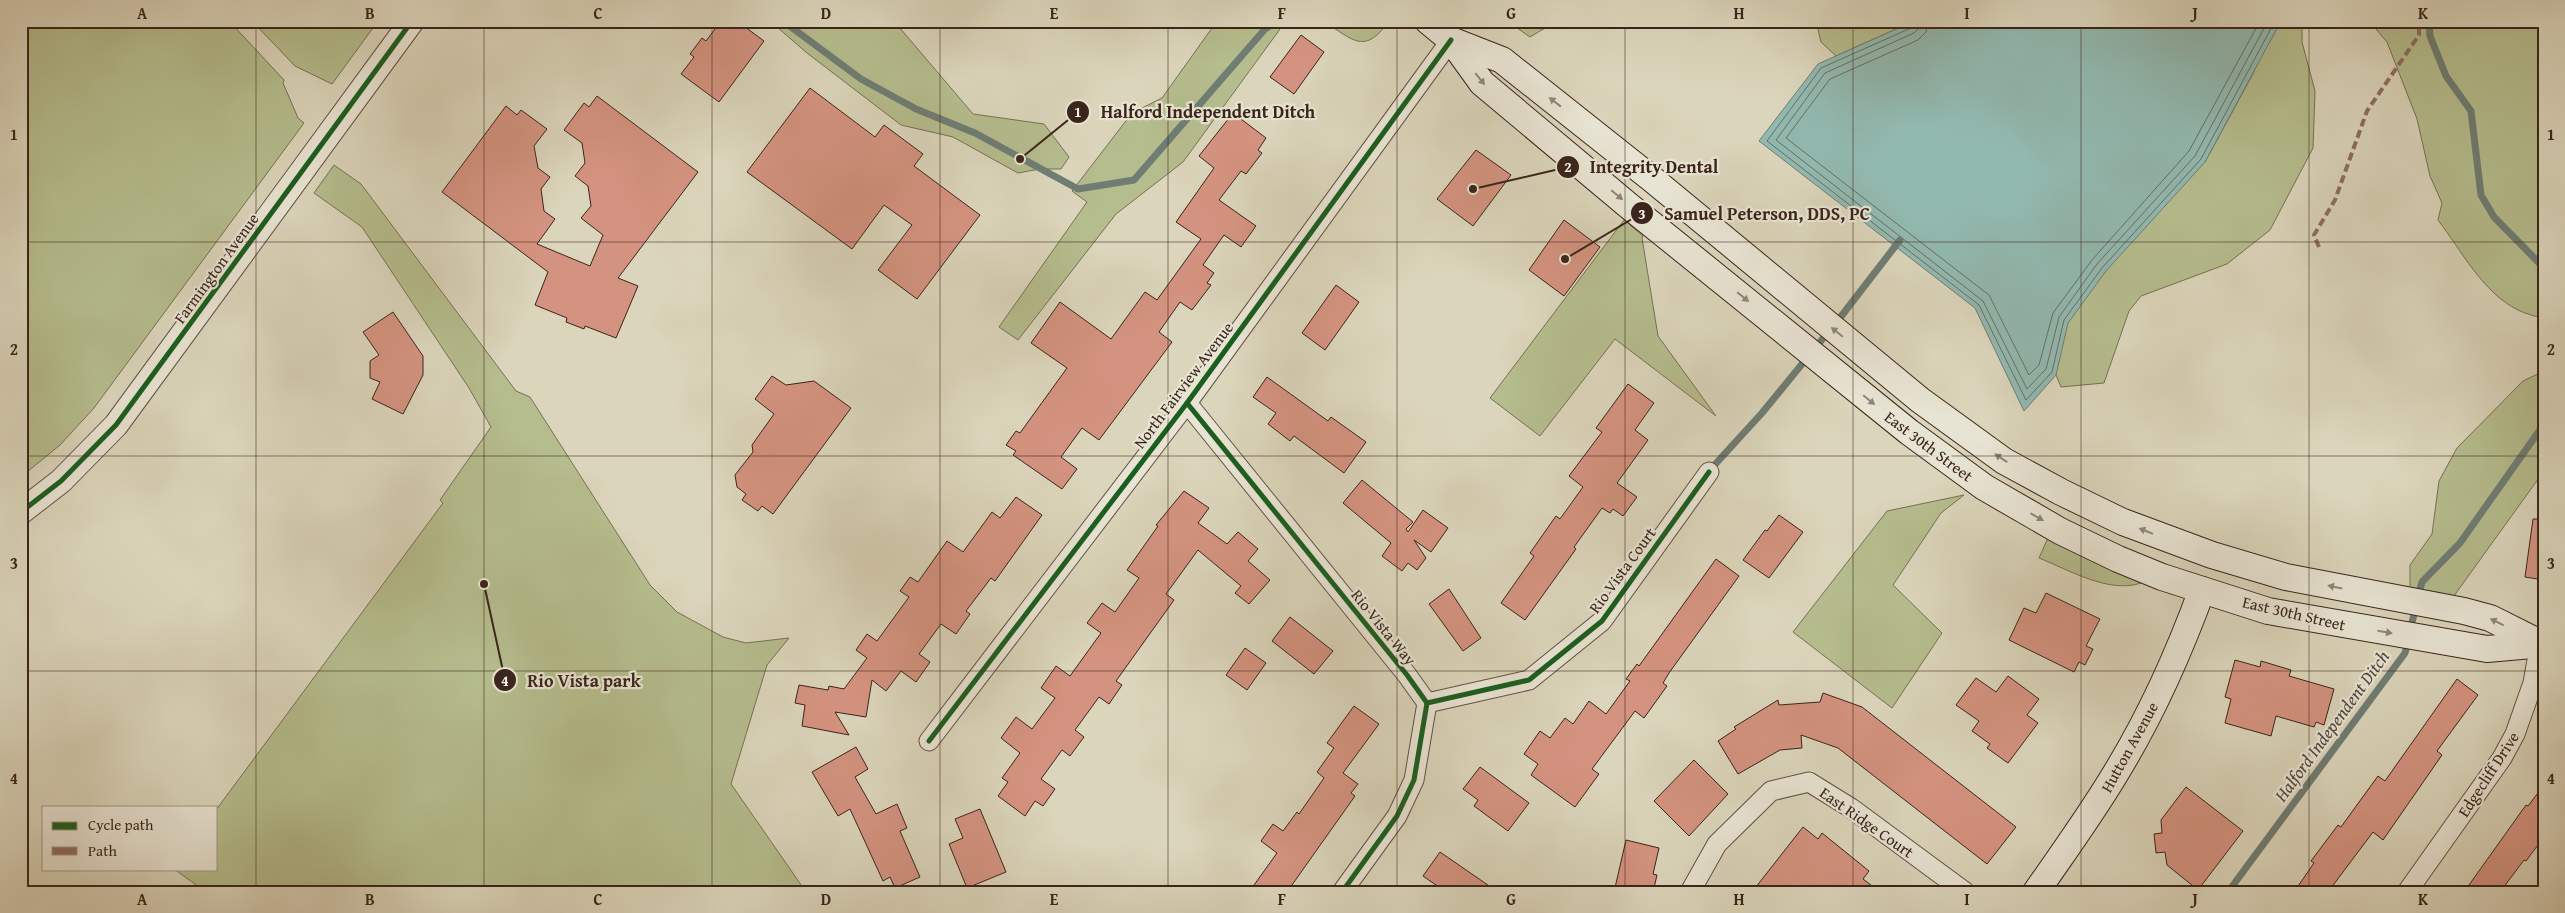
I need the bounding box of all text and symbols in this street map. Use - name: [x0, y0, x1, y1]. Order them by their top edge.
- text: A: [137, 1, 148, 25]
- text: B: [365, 1, 375, 25]
- text: C: [593, 1, 603, 25]
- text: D: [821, 1, 831, 25]
- text: E: [1050, 1, 1059, 25]
- text: F: [1278, 1, 1286, 25]
- text: G: [1506, 1, 1516, 25]
- text: H: [1733, 1, 1745, 25]
- text: I: [1964, 1, 1970, 25]
- text: J: [2189, 1, 2198, 25]
- text: K: [2418, 1, 2429, 25]
- one-way arrow: [1474, 72, 1485, 85]
- callout: Halford Independent Ditch: [1065, 95, 1325, 128]
- one-way arrow: [1549, 97, 1562, 107]
- text: Halford Independent Ditch: [1101, 98, 1316, 125]
- text: 1: [1074, 101, 1082, 122]
- text: 1: [10, 122, 18, 146]
- text: 1: [2547, 122, 2555, 146]
- callout: Integrity Dental: [1555, 150, 1729, 183]
- text: Integrity Dental: [1590, 153, 1719, 180]
- text: 2: [1564, 156, 1572, 177]
- one-way arrow: [1610, 190, 1623, 201]
- callout: Samuel Peterson, DDS, PC: [1630, 197, 1880, 230]
- text: Samuel Peterson, DDS, PC: [1664, 200, 1870, 227]
- text: 3: [1638, 203, 1646, 224]
- street label: Farmington Avenue: [168, 208, 264, 328]
- one-way arrow: [1737, 291, 1750, 302]
- street label: North Fairview Avenue: [1127, 317, 1239, 453]
- one-way arrow: [1831, 327, 1844, 338]
- text: 2: [10, 337, 18, 361]
- text: 2: [2547, 337, 2555, 361]
- one-way arrow: [1862, 395, 1875, 406]
- street label: East 30th Street: [1880, 405, 1979, 487]
- one-way arrow: [1994, 453, 2007, 463]
- one-way arrow: [2029, 513, 2044, 521]
- street label: Rio Vista Court: [1583, 522, 1662, 618]
- one-way arrow: [2138, 527, 2153, 535]
- text: 3: [10, 551, 18, 575]
- text: 3: [2547, 551, 2555, 575]
- one-way arrow: [2326, 583, 2342, 591]
- street label: Rio Vista Way: [1346, 584, 1422, 670]
- street label: East 30th Street: [2240, 589, 2348, 637]
- one-way arrow: [2489, 618, 2504, 626]
- one-way arrow: [2378, 629, 2394, 637]
- water label: Halford Independent Ditch: [2267, 644, 2396, 808]
- callout: Rio Vista park: [493, 664, 651, 697]
- text: Rio Vista park: [527, 667, 642, 694]
- text: 4: [501, 670, 509, 691]
- street label: Hutton Avenue: [2094, 697, 2164, 797]
- street label: Edgecliff Drive: [2451, 727, 2525, 821]
- text: 4: [10, 766, 18, 790]
- text: 4: [2547, 766, 2555, 790]
- street label: East Ridge Court: [1815, 781, 1919, 864]
- legend: [42, 806, 218, 870]
- text: Cycle path: [88, 814, 154, 835]
- text: Path: [88, 840, 117, 861]
- text: A: [137, 887, 148, 911]
- text: B: [365, 887, 375, 911]
- text: C: [593, 887, 603, 911]
- text: D: [821, 887, 831, 911]
- text: E: [1050, 887, 1059, 911]
- text: F: [1278, 887, 1286, 911]
- text: G: [1506, 887, 1516, 911]
- text: H: [1733, 887, 1745, 911]
- text: I: [1964, 887, 1970, 911]
- text: J: [2189, 887, 2198, 911]
- text: K: [2418, 887, 2429, 911]

